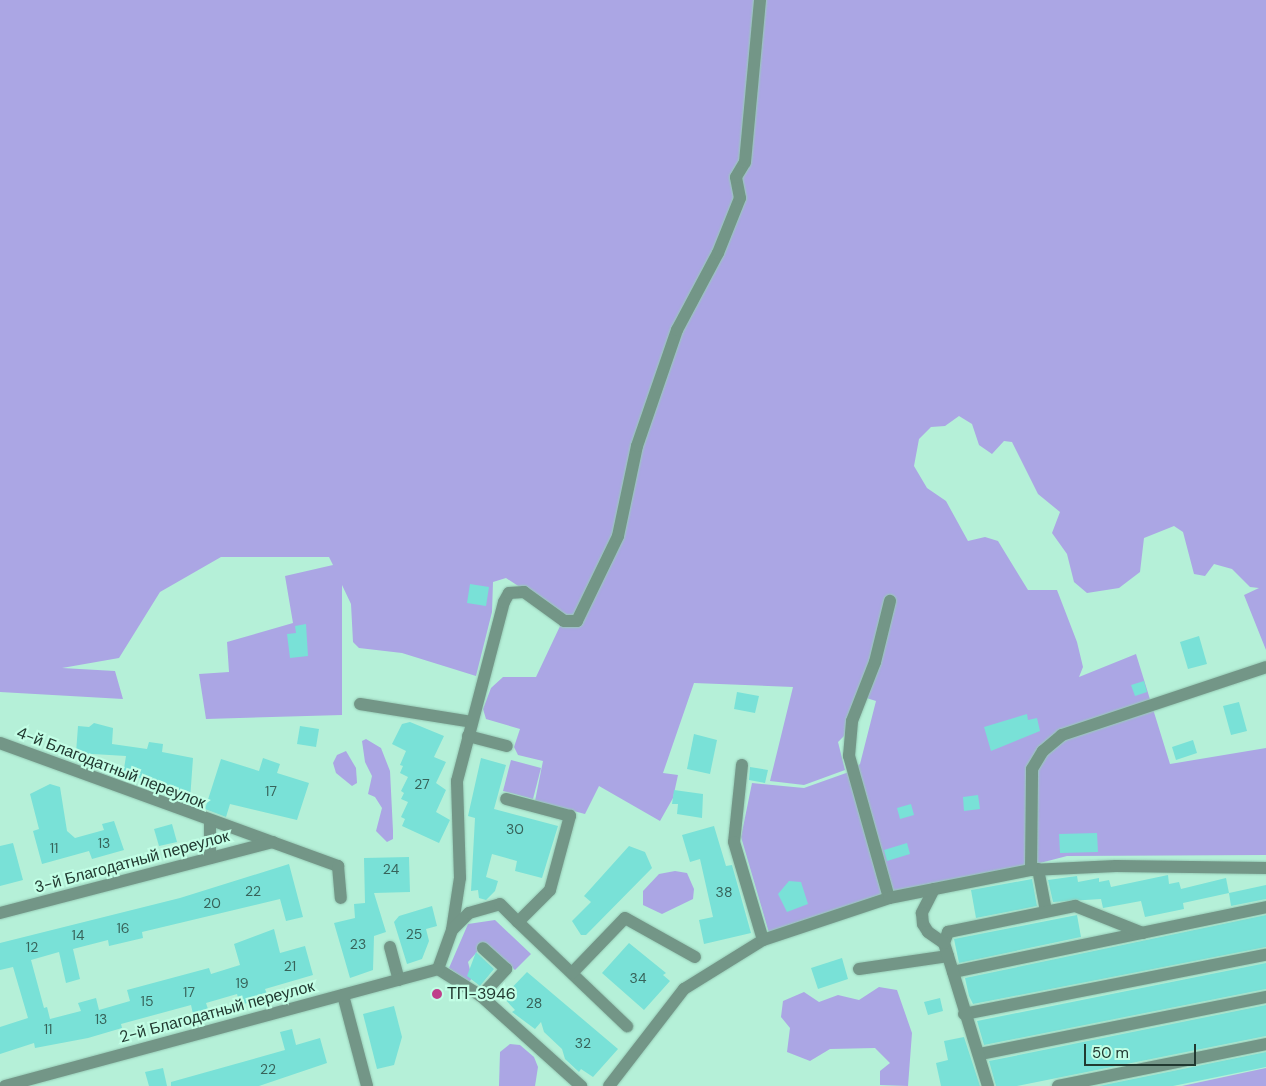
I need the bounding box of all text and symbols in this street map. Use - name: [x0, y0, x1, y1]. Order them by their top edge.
- street label: 4-й Благодатный переулок: [14, 723, 208, 813]
- house number: 27: [414, 776, 430, 792]
- house number: 17: [265, 783, 277, 799]
- house number: 30: [506, 821, 524, 837]
- street label: 3-й Благодатный переулок: [33, 827, 231, 897]
- house number: 13: [98, 835, 110, 851]
- house number: 11: [50, 840, 58, 856]
- house number: 24: [383, 861, 399, 877]
- house number: 22: [245, 883, 261, 899]
- house number: 38: [716, 884, 732, 900]
- house number: 20: [203, 895, 221, 911]
- house number: 16: [116, 920, 130, 936]
- house number: 25: [406, 926, 422, 942]
- house number: 14: [72, 927, 84, 943]
- house number: 23: [350, 936, 366, 952]
- house number: 12: [26, 939, 38, 955]
- house number: 21: [284, 958, 296, 974]
- house number: 34: [630, 970, 646, 986]
- house number: 19: [235, 975, 249, 991]
- street label: 2-й Благодатный переулок: [118, 977, 316, 1047]
- house number: 17: [183, 984, 195, 1000]
- place label: ТП-3946: [447, 984, 516, 1004]
- marker: ТП-3946: [431, 988, 443, 1000]
- house number: 15: [141, 993, 153, 1009]
- house number: 28: [526, 995, 542, 1011]
- house number: 13: [95, 1011, 107, 1027]
- house number: 11: [44, 1021, 52, 1037]
- scale bar: [1086, 1034, 1198, 1066]
- house number: 32: [575, 1035, 591, 1051]
- text: 50 m: [1092, 1043, 1129, 1063]
- house number: 22: [260, 1061, 276, 1077]

